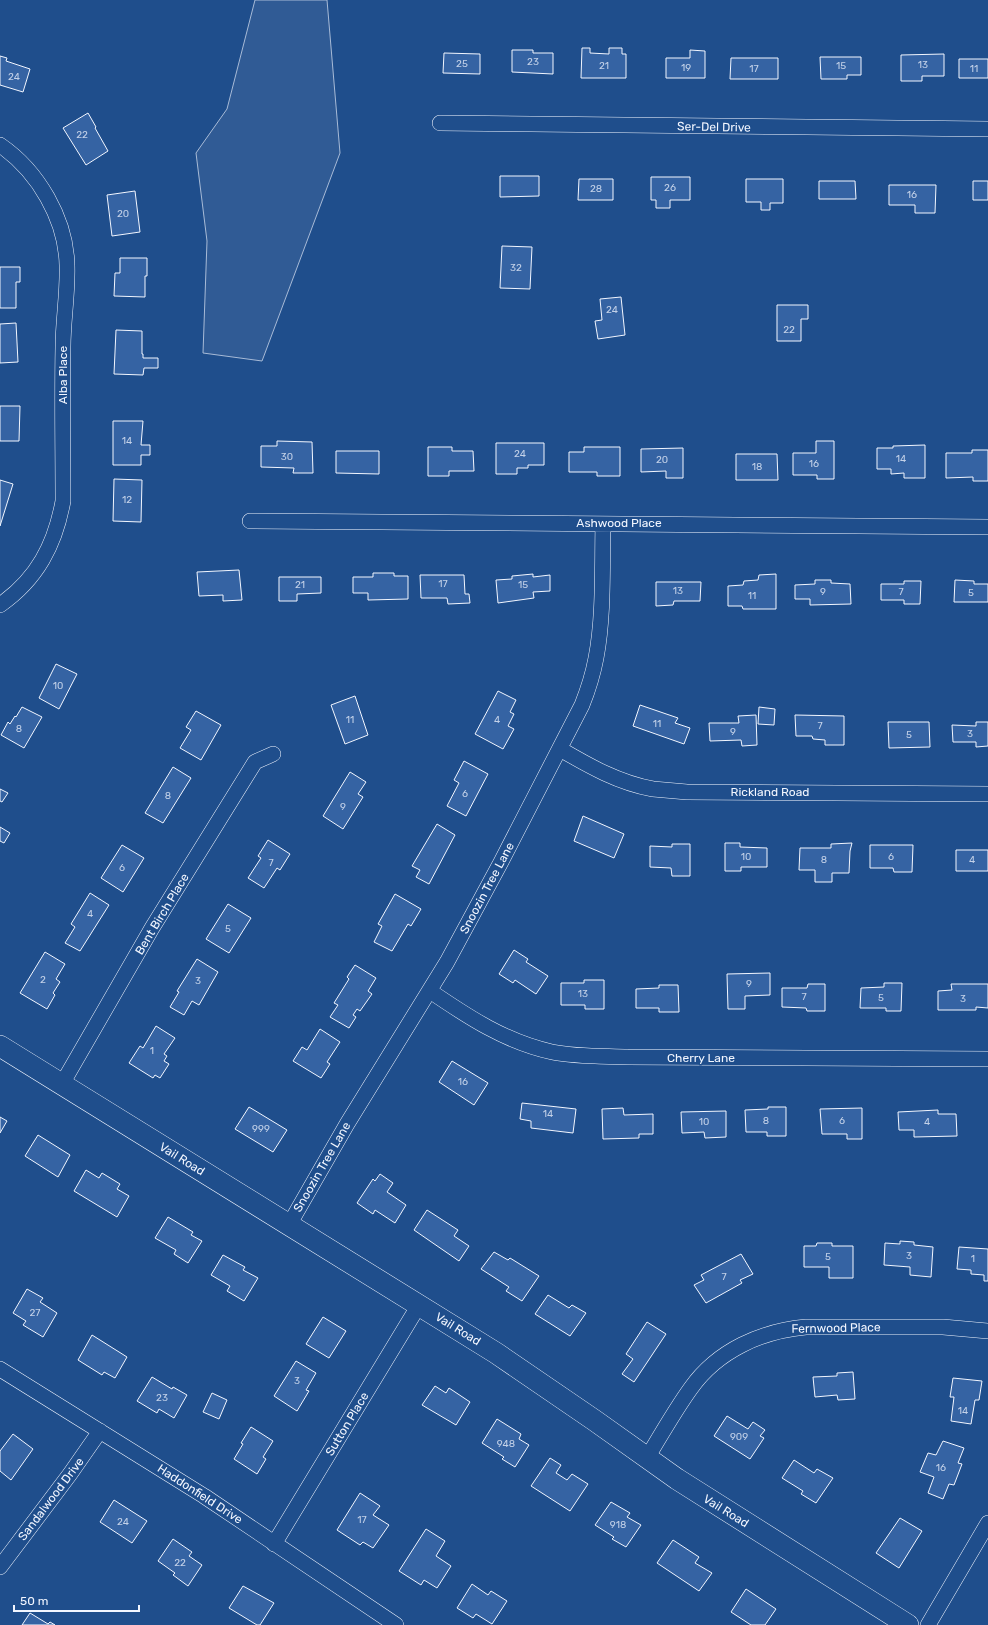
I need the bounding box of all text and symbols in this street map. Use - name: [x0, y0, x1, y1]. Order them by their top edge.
- house number: 23: [527, 56, 539, 68]
- house number: 25: [456, 58, 468, 70]
- house number: 13: [918, 59, 928, 71]
- house number: 21: [599, 60, 609, 72]
- house number: 15: [836, 60, 846, 72]
- house number: 19: [681, 62, 691, 74]
- house number: 17: [749, 63, 759, 75]
- house number: 11: [970, 63, 978, 75]
- house number: 24: [8, 71, 20, 83]
- street label: Ser-Del Drive: [677, 119, 751, 135]
- house number: 22: [76, 129, 88, 141]
- house number: 26: [664, 182, 676, 194]
- house number: 28: [590, 183, 602, 195]
- house number: 16: [907, 189, 917, 201]
- house number: 20: [117, 208, 129, 220]
- house number: 32: [510, 262, 522, 274]
- house number: 24: [606, 304, 618, 316]
- house number: 22: [783, 324, 795, 336]
- street label: Alba Place: [56, 346, 70, 404]
- house number: 14: [122, 435, 132, 447]
- house number: 24: [514, 448, 526, 460]
- house number: 30: [281, 451, 293, 463]
- house number: 14: [896, 453, 906, 465]
- house number: 20: [656, 454, 668, 466]
- house number: 16: [809, 458, 819, 470]
- house number: 18: [752, 461, 762, 473]
- house number: 12: [122, 494, 132, 506]
- street label: Ashwood Place: [576, 516, 662, 530]
- house number: 17: [438, 578, 448, 590]
- house number: 21: [295, 579, 305, 591]
- house number: 15: [518, 579, 528, 591]
- house number: 13: [673, 585, 683, 597]
- house number: 9: [820, 586, 826, 598]
- house number: 7: [898, 586, 904, 598]
- house number: 5: [968, 587, 974, 599]
- house number: 11: [748, 590, 756, 602]
- house number: 10: [53, 680, 63, 692]
- house number: 11: [346, 714, 354, 726]
- house number: 4: [494, 714, 500, 726]
- house number: 11: [653, 718, 661, 730]
- house number: 7: [817, 720, 823, 732]
- house number: 8: [16, 723, 22, 735]
- house number: 9: [730, 726, 736, 738]
- house number: 3: [967, 728, 973, 740]
- house number: 5: [906, 729, 912, 741]
- street label: Rickland Road: [731, 785, 809, 799]
- house number: 6: [462, 788, 468, 800]
- house number: 8: [165, 790, 171, 802]
- house number: 9: [340, 801, 346, 813]
- street label: Snoozin Tree Lane: [457, 840, 517, 936]
- house number: 10: [741, 851, 751, 863]
- house number: 6: [888, 851, 894, 863]
- house number: 8: [821, 854, 827, 866]
- house number: 4: [969, 854, 975, 866]
- house number: 7: [268, 857, 274, 869]
- house number: 6: [119, 862, 125, 874]
- street label: Bent Birch Place: [132, 871, 192, 957]
- house number: 4: [87, 908, 93, 920]
- house number: 5: [225, 923, 231, 935]
- house number: 2: [40, 974, 46, 986]
- house number: 3: [195, 975, 201, 987]
- house number: 9: [746, 978, 752, 990]
- house number: 13: [578, 988, 588, 1000]
- house number: 7: [801, 991, 807, 1003]
- house number: 5: [878, 992, 884, 1004]
- house number: 3: [960, 993, 966, 1005]
- house number: 1: [150, 1045, 154, 1057]
- street label: Cherry Lane: [667, 1051, 735, 1065]
- house number: 16: [458, 1076, 468, 1088]
- house number: 14: [543, 1108, 553, 1120]
- house number: 8: [763, 1115, 769, 1127]
- house number: 6: [839, 1115, 845, 1127]
- house number: 10: [699, 1116, 709, 1128]
- house number: 4: [924, 1116, 930, 1128]
- street label: Snoozin Tree Lane: [291, 1119, 354, 1214]
- house number: 999: [252, 1123, 270, 1135]
- street label: Vail Road: [157, 1140, 207, 1178]
- house number: 3: [906, 1250, 912, 1262]
- house number: 5: [825, 1251, 831, 1263]
- house number: 1: [971, 1253, 975, 1265]
- house number: 7: [721, 1271, 727, 1283]
- house number: 27: [30, 1307, 41, 1319]
- street label: Vail Road: [433, 1310, 483, 1348]
- street label: Fernwood Place: [791, 1320, 881, 1336]
- house number: 3: [294, 1375, 300, 1387]
- street label: Sutton Place: [323, 1389, 372, 1458]
- house number: 23: [156, 1392, 168, 1404]
- house number: 14: [958, 1405, 968, 1417]
- house number: 909: [730, 1431, 748, 1443]
- house number: 948: [497, 1438, 515, 1450]
- street label: Sandalwood Drive: [15, 1455, 87, 1543]
- street label: Haddonfield Drive: [155, 1461, 245, 1527]
- house number: 16: [936, 1462, 946, 1474]
- street label: Vail Road: [701, 1492, 751, 1530]
- house number: 17: [357, 1514, 367, 1526]
- house number: 24: [117, 1516, 129, 1528]
- house number: 918: [610, 1519, 626, 1531]
- house number: 22: [174, 1557, 186, 1569]
- scale bar: [14, 1587, 139, 1613]
- text: 50 m: [20, 1594, 48, 1608]

